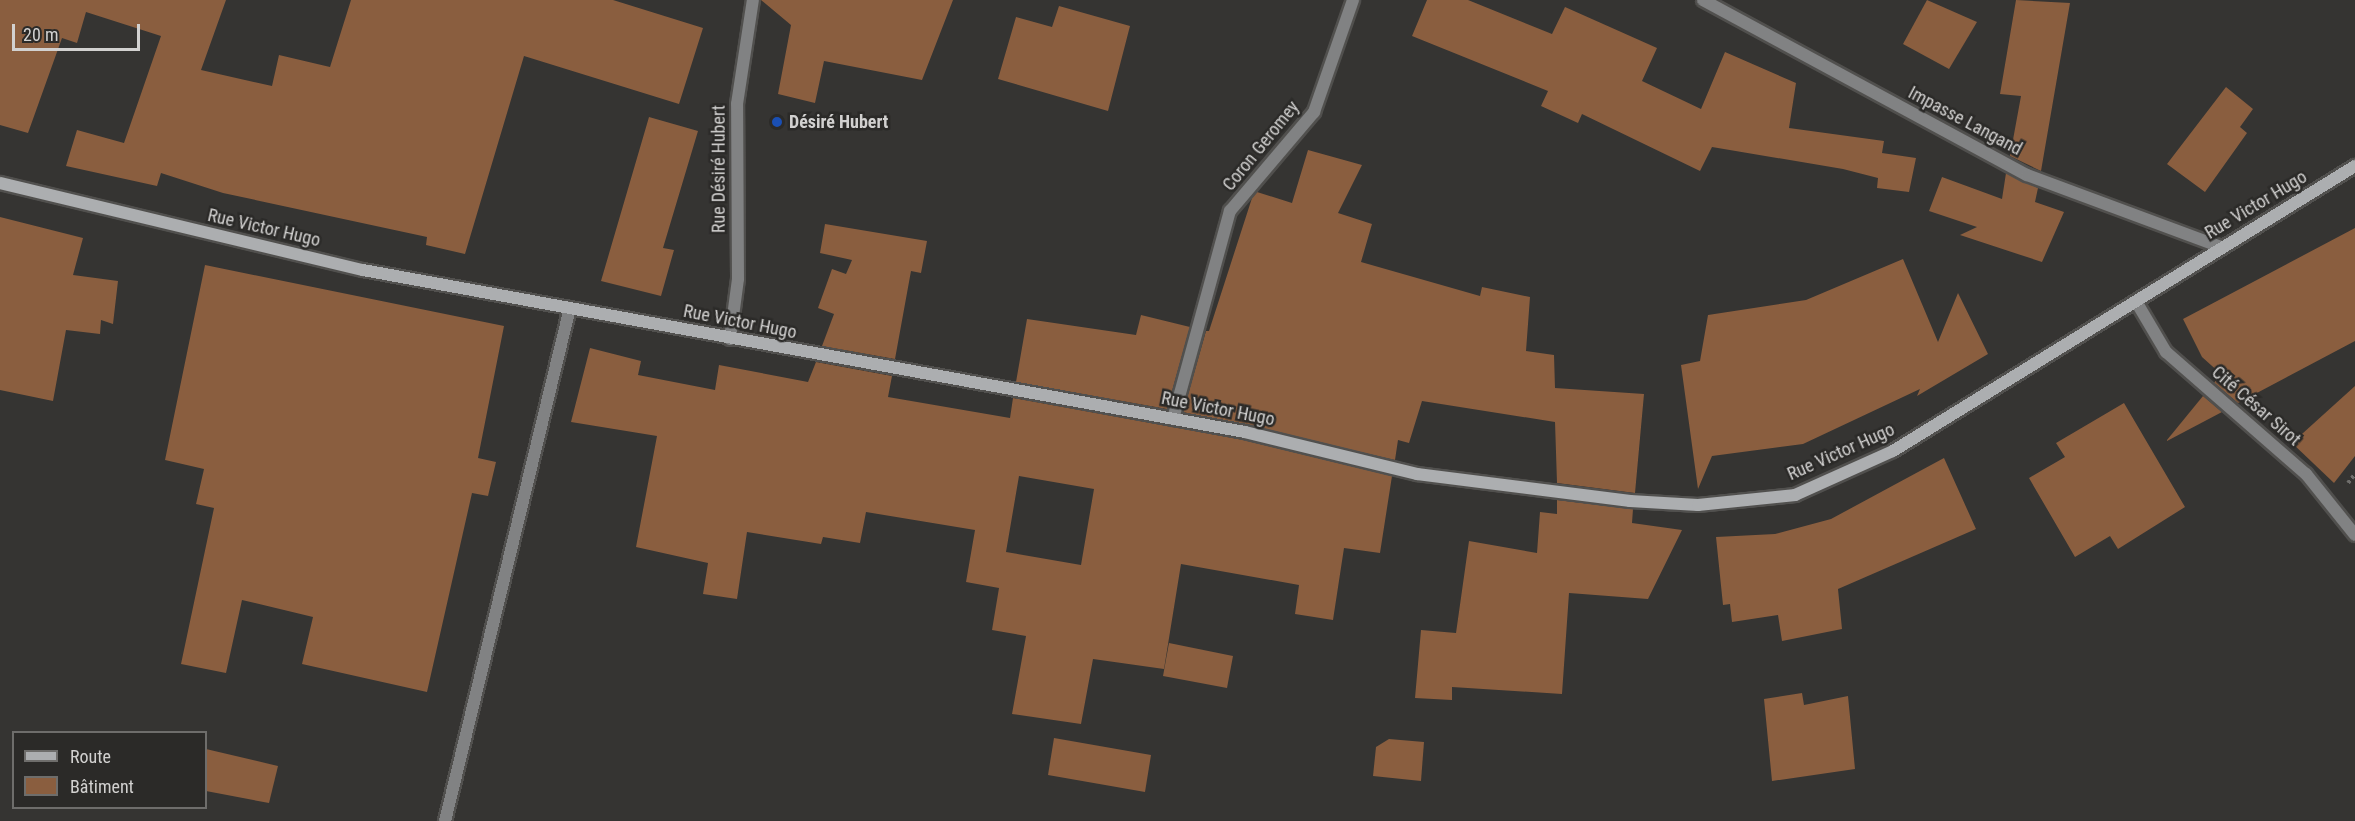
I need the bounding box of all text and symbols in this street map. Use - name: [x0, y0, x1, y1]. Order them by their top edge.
- scale bar: [15, 12, 142, 50]
- text: 20 m: [23, 24, 58, 45]
- street label: Impasse Langand: [1904, 82, 2026, 160]
- street label: Coron Geromey: [1218, 97, 1304, 195]
- street label: Rue Désiré Hubert: [708, 105, 730, 233]
- place label: Désiré Hubert: [789, 111, 888, 133]
- marker: Désiré Hubert: [770, 115, 784, 129]
- street label: Rue Victor Hugo: [2201, 166, 2311, 244]
- street label: Rue Victor Hugo: [206, 205, 322, 251]
- street label: Rue Victor Hugo: [682, 300, 798, 344]
- street label: Cité César Sirot: [2207, 362, 2305, 450]
- street label: Rue Victor Hugo: [1160, 387, 1276, 431]
- street label: Rue Victor Hugo: [1784, 419, 1898, 485]
- legend: [12, 731, 207, 809]
- text: Route: [70, 746, 111, 767]
- text: Bâtiment: [70, 776, 134, 797]

